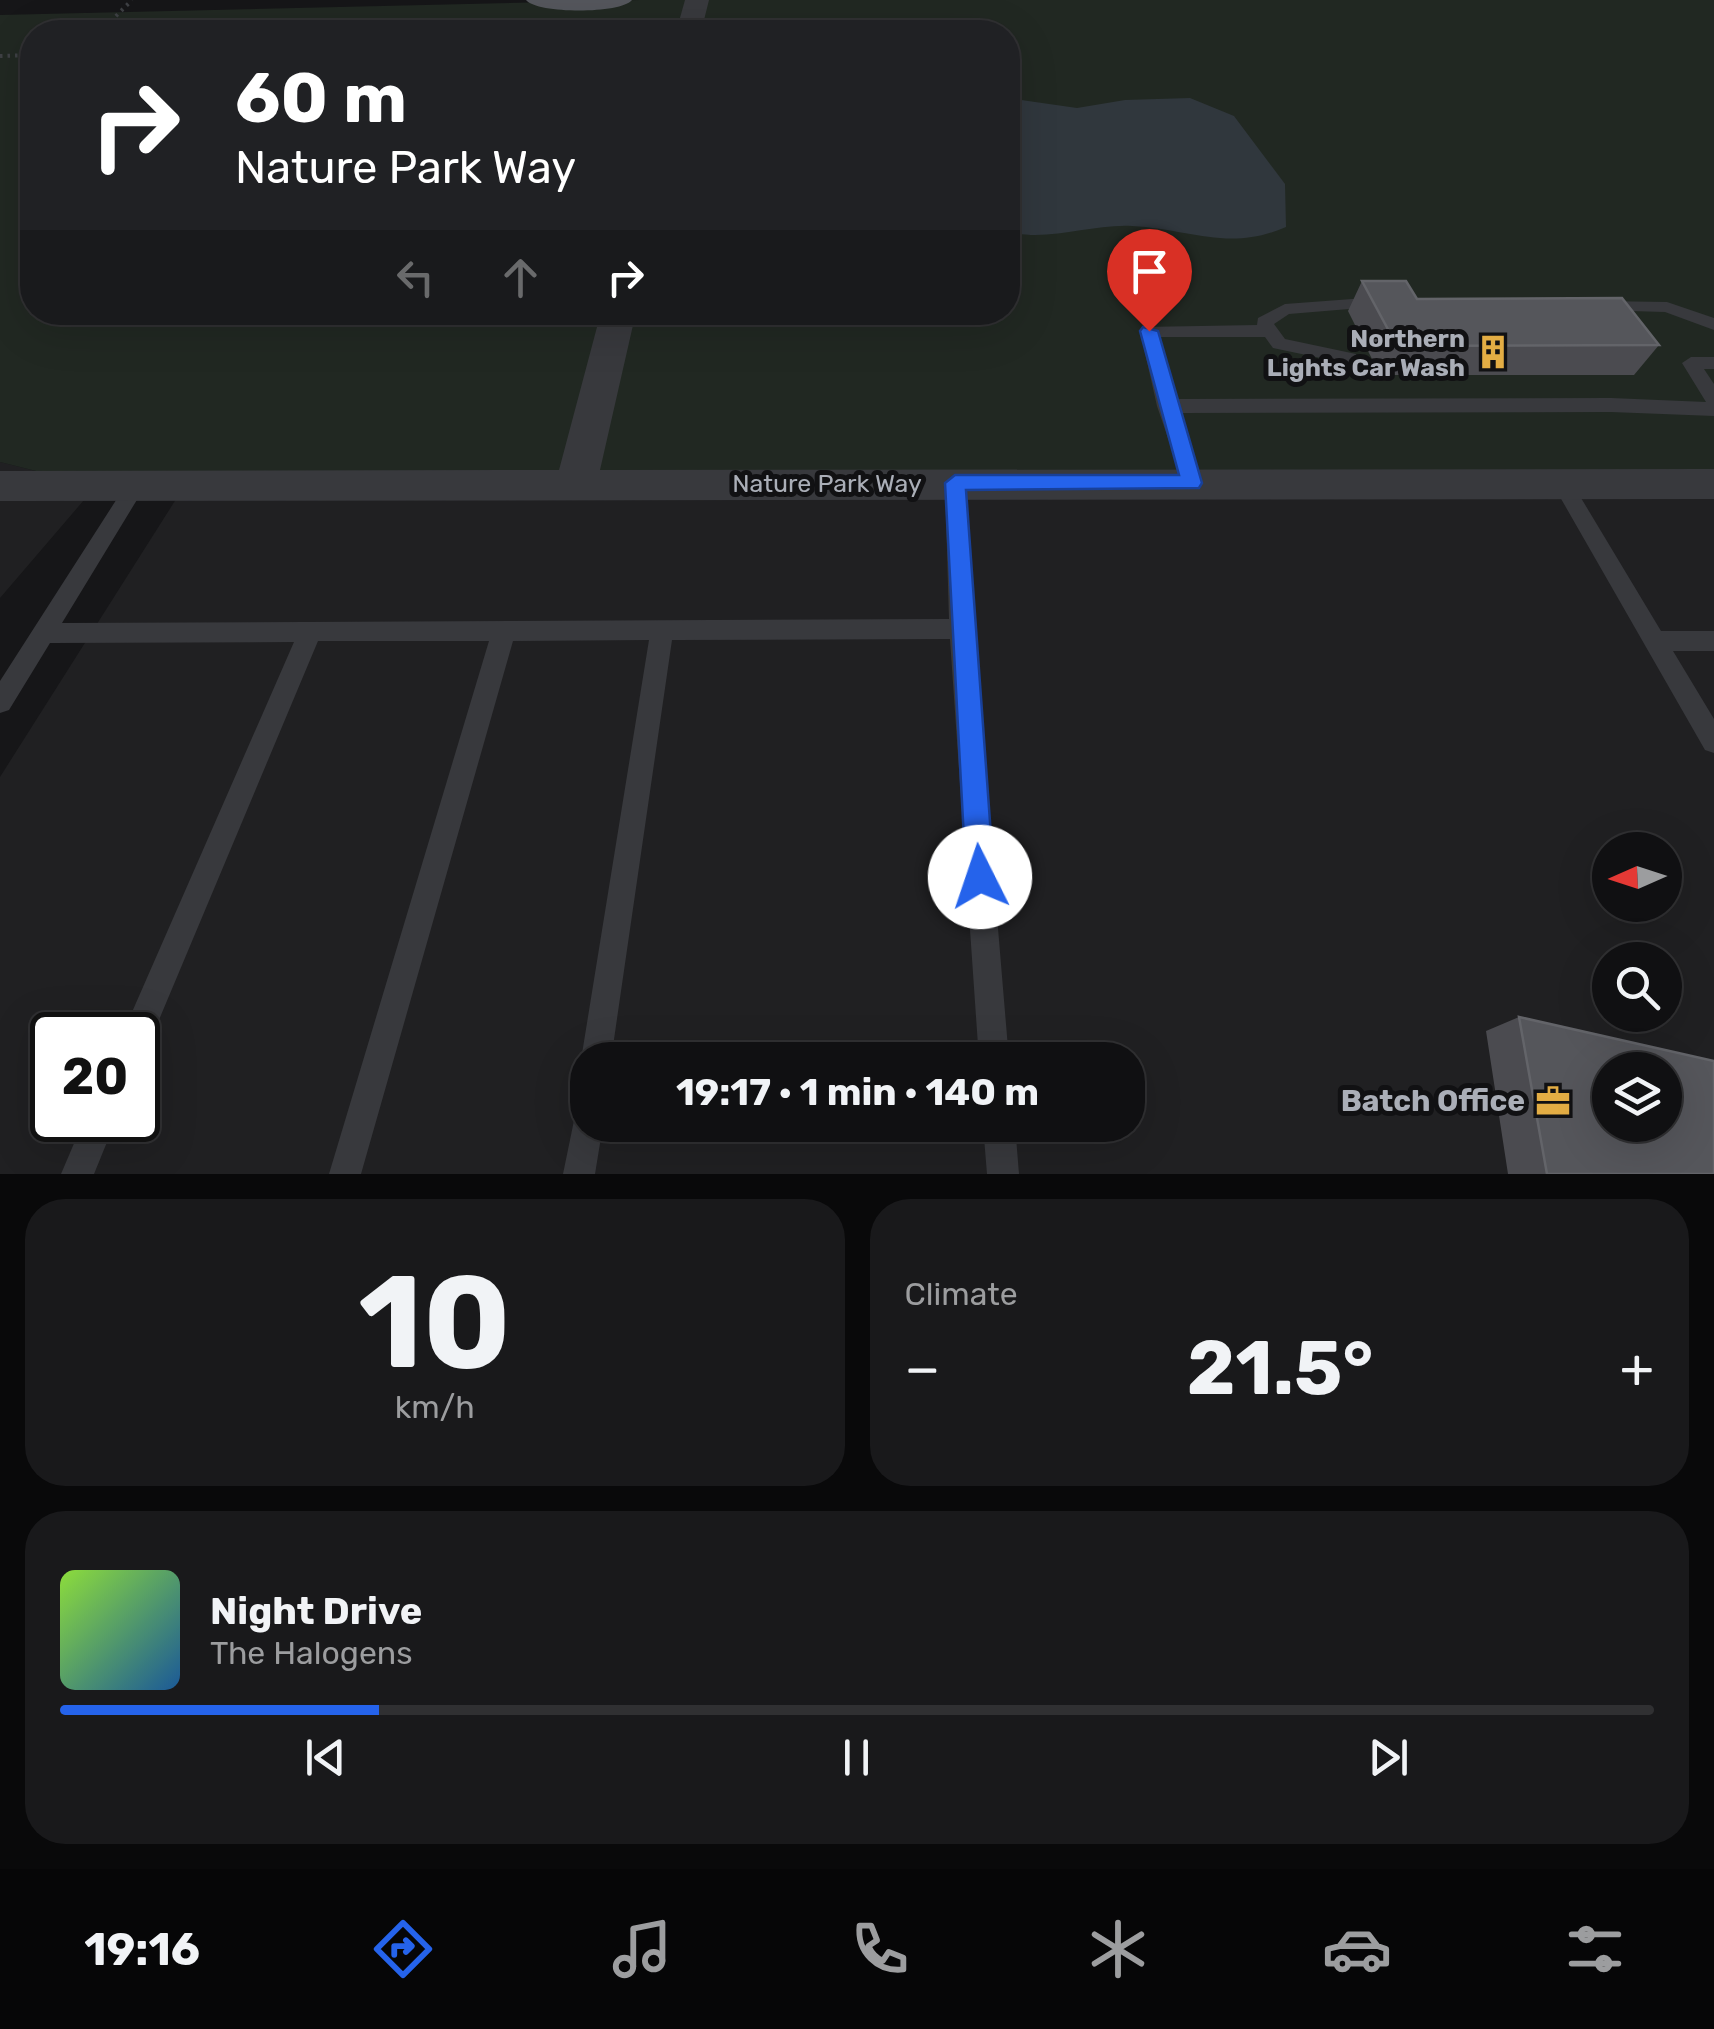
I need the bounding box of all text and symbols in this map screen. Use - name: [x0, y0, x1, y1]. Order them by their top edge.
- text: 60 m: [235, 57, 407, 140]
- icon: right: [70, 60, 200, 190]
- text: Nature Park Way: [235, 141, 576, 194]
- pin: [1107, 229, 1192, 332]
- icon: arrive: [1122, 244, 1177, 299]
- icon: left: [388, 250, 443, 305]
- icon: ahead: [493, 250, 548, 305]
- icon: right: [598, 250, 653, 305]
- place label: Northern Lights Car Wash: [1267, 324, 1465, 382]
- building icon: Northern Lights Car Wash: [1474, 333, 1512, 371]
- street label: Nature Park Way: [732, 469, 922, 498]
- position arrow: [928, 825, 1032, 929]
- north arrow: [1592, 832, 1682, 922]
- map controls: [1592, 832, 1682, 1142]
- button: search: [1592, 942, 1682, 1032]
- speed limit sign: 20: [30, 1012, 160, 1142]
- button: layers: [1592, 1052, 1682, 1142]
- text: 19:17 · 1 min · 140 m: [676, 1069, 1039, 1115]
- office icon: Batch Office: [1534, 1082, 1572, 1120]
- place label: Batch Office: [1341, 1083, 1525, 1119]
- text: 10: [358, 1245, 511, 1400]
- text: Climate: [905, 1275, 1018, 1313]
- text: 21.5°: [1187, 1324, 1373, 1413]
- text: −: [905, 1336, 940, 1401]
- text: +: [1620, 1336, 1654, 1401]
- text: km/h: [395, 1388, 475, 1426]
- text: Night Drive: [210, 1588, 422, 1634]
- text: The Halogens: [210, 1634, 413, 1672]
- icon: previous: [298, 1730, 353, 1785]
- icon: pause: [829, 1730, 884, 1785]
- icon: next: [1361, 1730, 1416, 1785]
- icon: directions: [368, 1914, 438, 1984]
- icon: music: [607, 1914, 677, 1984]
- icon: phone: [845, 1914, 915, 1984]
- icon: climate: [1083, 1914, 1153, 1984]
- icon: car: [1322, 1914, 1392, 1984]
- icon: filters: [1560, 1914, 1630, 1984]
- text: 19:16: [84, 1923, 200, 1976]

